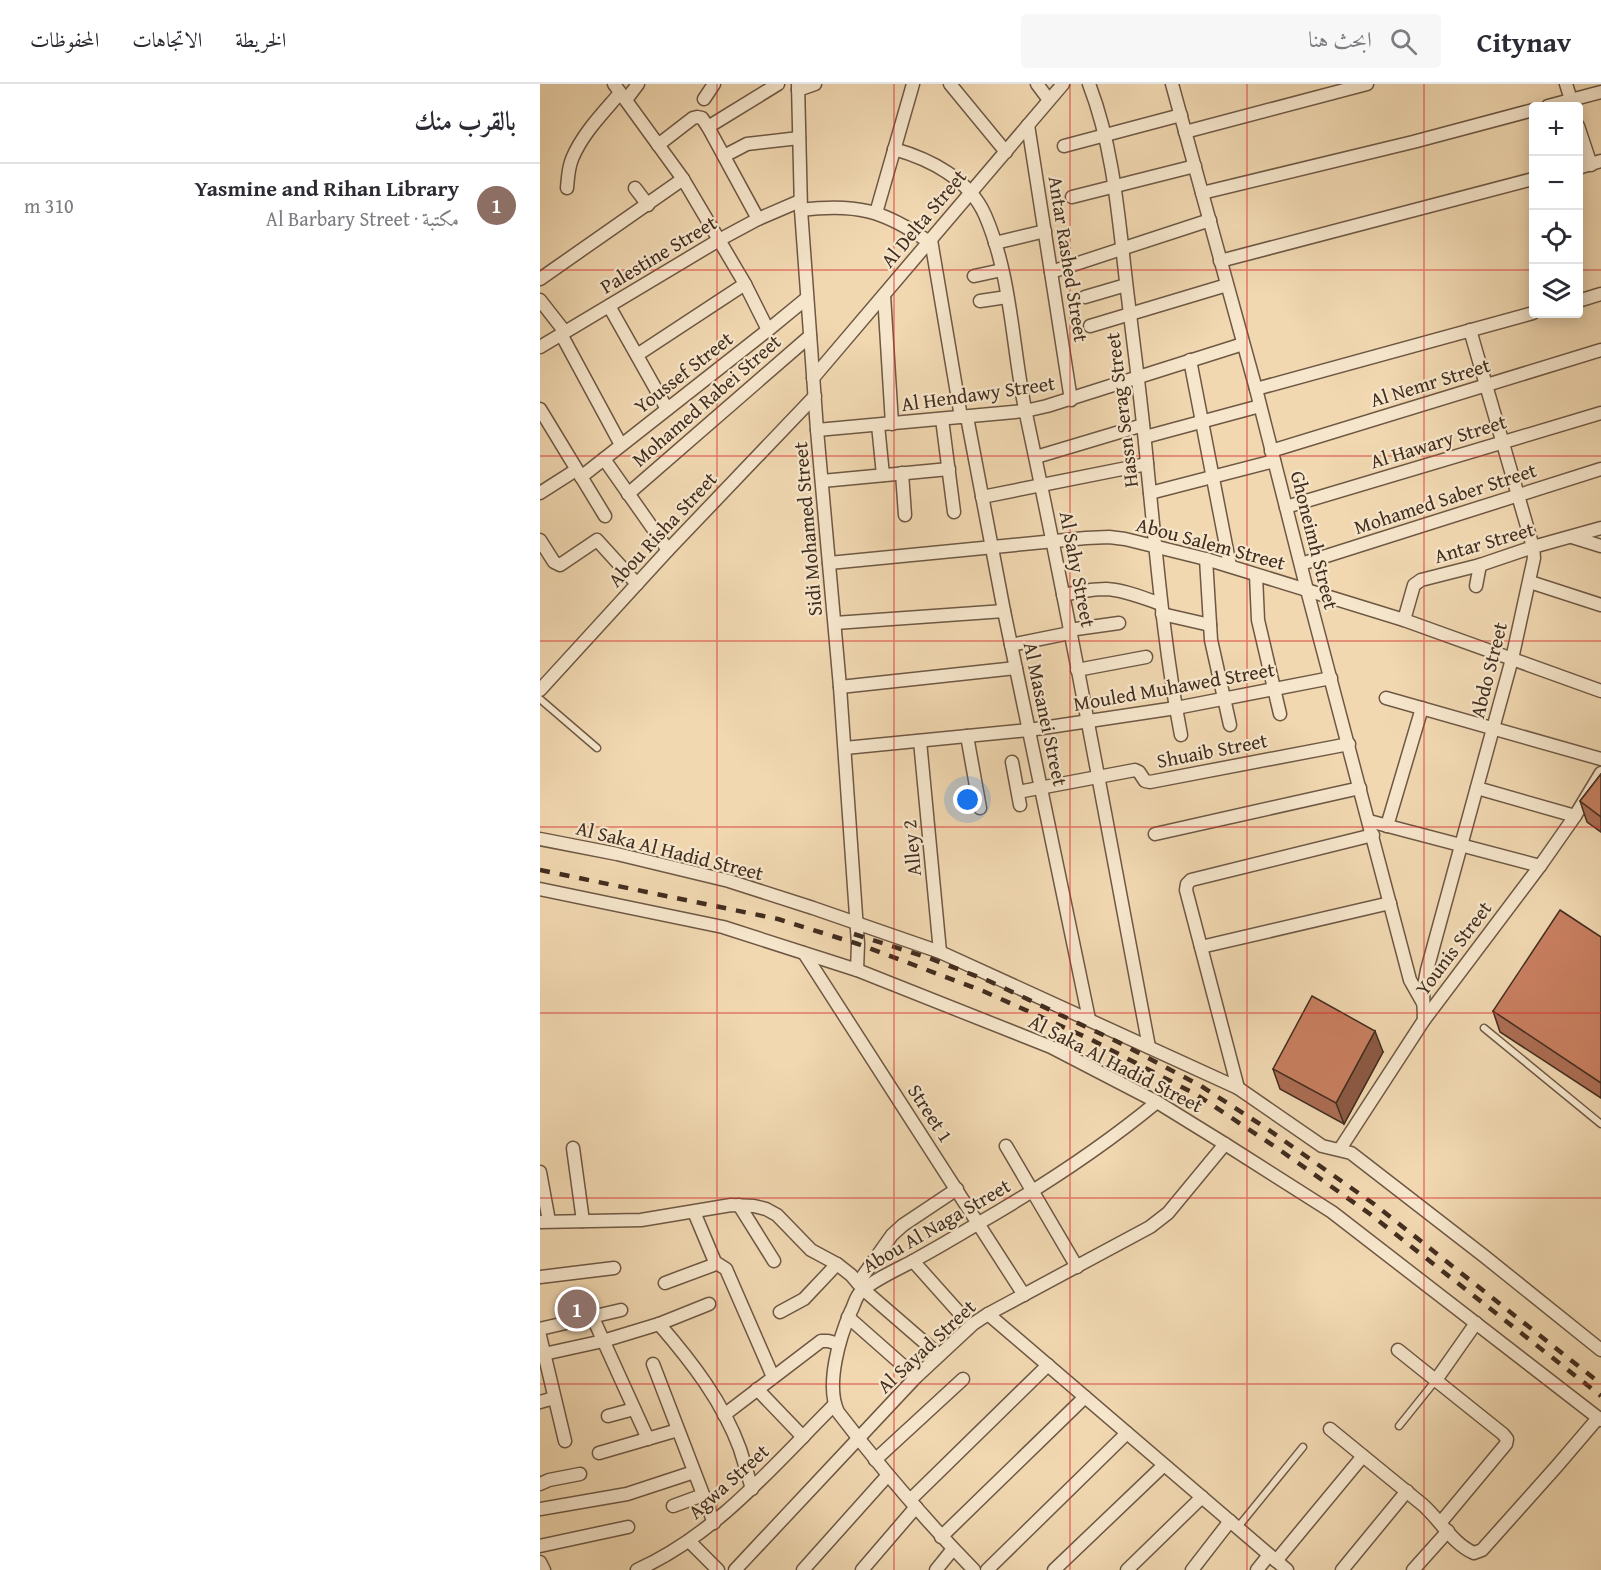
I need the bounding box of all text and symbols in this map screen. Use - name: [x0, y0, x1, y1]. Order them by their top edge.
- search box: [1021, 14, 1441, 68]
- text: Citynav: [1477, 21, 1571, 62]
- text: ابحث هنا: [1308, 23, 1372, 55]
- text: المحفوظات: [30, 24, 99, 55]
- text: الاتجاهات: [132, 24, 202, 55]
- text: الخريطة: [235, 24, 286, 55]
- icon: search: [1387, 25, 1420, 58]
- text: بالقرب منك: [414, 101, 516, 140]
- map controls: [1529, 102, 1583, 318]
- button: +: [1529, 102, 1583, 156]
- button: −: [1529, 156, 1583, 210]
- street label: Al Delta Street: [873, 162, 973, 274]
- text: Yasmine and Rihan Library: [194, 172, 459, 204]
- street label: Antar Rashed Street: [1042, 174, 1096, 344]
- text: 310 m: [24, 191, 74, 220]
- text: 1: [491, 191, 502, 220]
- text: مكتبة · Al Barbary Street: [266, 204, 459, 233]
- street label: Palestine Street: [594, 208, 722, 300]
- button: locate: [1529, 210, 1583, 264]
- button: layers: [1529, 264, 1583, 318]
- street label: Youssef Street: [627, 324, 739, 420]
- street label: Mohamed Rabei Street: [625, 327, 787, 473]
- street label: Hassn Serag Street: [1097, 331, 1145, 489]
- street label: Al Nemr Street: [1366, 350, 1494, 414]
- street label: Al Hendawy Street: [899, 368, 1057, 418]
- street label: Al Hawary Street: [1366, 407, 1510, 475]
- street label: Sidi Mohamed Street: [785, 441, 829, 617]
- street label: Mohamed Saber Street: [1350, 455, 1540, 541]
- street label: Abou Risha Street: [601, 465, 723, 593]
- street label: Ghoneimh Street: [1284, 468, 1346, 612]
- street label: Al Sahy Street: [1053, 509, 1103, 629]
- street label: Abou Salem Street: [1133, 509, 1289, 577]
- street label: Antar Street: [1430, 514, 1538, 570]
- street label: Abdo Street: [1462, 619, 1514, 721]
- street label: Al Masanei Street: [1017, 639, 1075, 789]
- street label: Mouled Muhawed Street: [1071, 654, 1277, 718]
- street label: Shuaib Street: [1154, 725, 1270, 775]
- your location: [953, 785, 982, 814]
- street label: Al Saka Al Hadid Street: [573, 813, 767, 887]
- street label: Alley 2: [894, 818, 928, 878]
- street label: Younis Street: [1408, 895, 1498, 1001]
- street label: Al Saka Al Hadid Street: [1024, 1006, 1208, 1120]
- street label: Street 1: [901, 1078, 961, 1148]
- street label: Abou Al Naga Street: [856, 1171, 1016, 1279]
- pin: 1: [558, 1286, 597, 1332]
- street label: Al Sayad Street: [870, 1292, 982, 1400]
- street label: Agwa Street: [681, 1437, 775, 1525]

